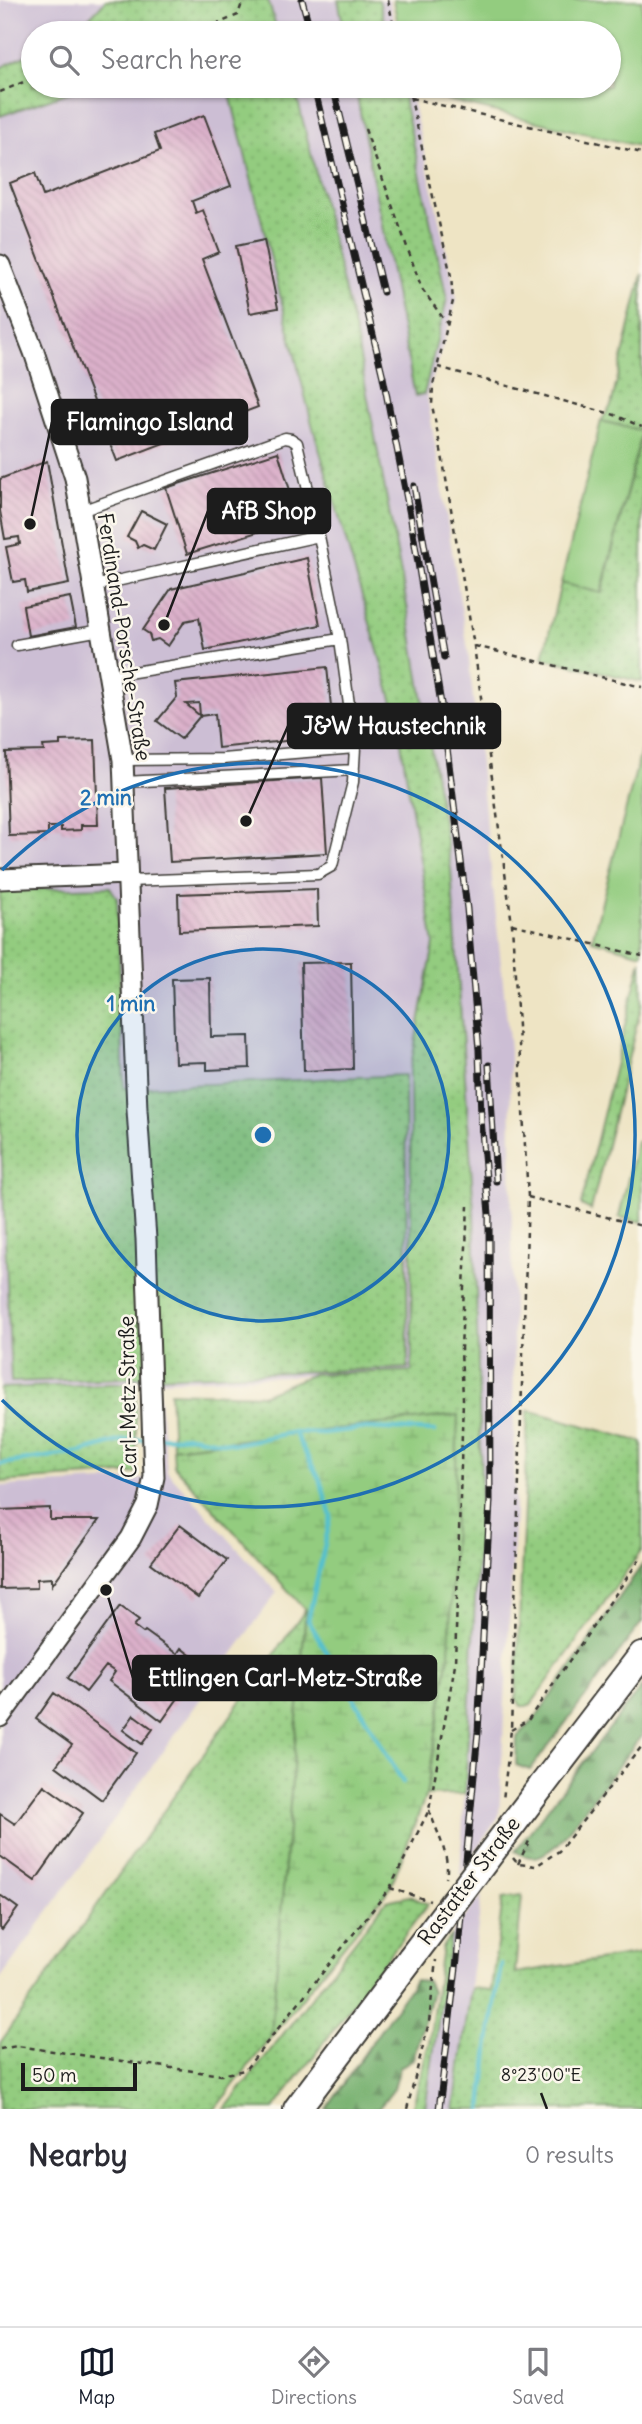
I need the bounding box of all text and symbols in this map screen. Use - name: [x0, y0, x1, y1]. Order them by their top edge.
- search box: [21, 21, 621, 98]
- icon: search: [45, 41, 83, 79]
- text: Search here: [101, 43, 242, 76]
- callout: Flamingo Island: [52, 400, 247, 444]
- text: Flamingo Island: [67, 407, 234, 436]
- callout: AfB Shop: [208, 489, 330, 533]
- text: AfB Shop: [222, 496, 316, 525]
- street label: Ferdinand-Porsche-Straße: [92, 511, 157, 763]
- callout: J&W Haustechnik: [288, 704, 500, 748]
- text: J&W Haustechnik: [302, 711, 487, 740]
- text: 2 min: [80, 784, 132, 811]
- text: 1 min: [107, 990, 155, 1017]
- centre of rings: [251, 1123, 275, 1147]
- street label: Carl-Metz-Straße: [113, 1316, 142, 1478]
- callout: Ettlingen Carl-Metz-Straße: [133, 1656, 436, 1700]
- text: Ettlingen Carl-Metz-Straße: [148, 1663, 422, 1692]
- street label: Rastatter Straße: [411, 1811, 526, 1950]
- scale bar: [21, 2060, 136, 2092]
- text: 50 m: [32, 2063, 77, 2087]
- text: 8°23'00"E: [501, 2063, 581, 2086]
- text: Nearby: [28, 2136, 128, 2174]
- text: 0 results: [525, 2140, 614, 2169]
- tab: Map: [78, 2343, 116, 2409]
- tab: Directions: [271, 2343, 357, 2409]
- tab: Saved: [512, 2343, 564, 2409]

